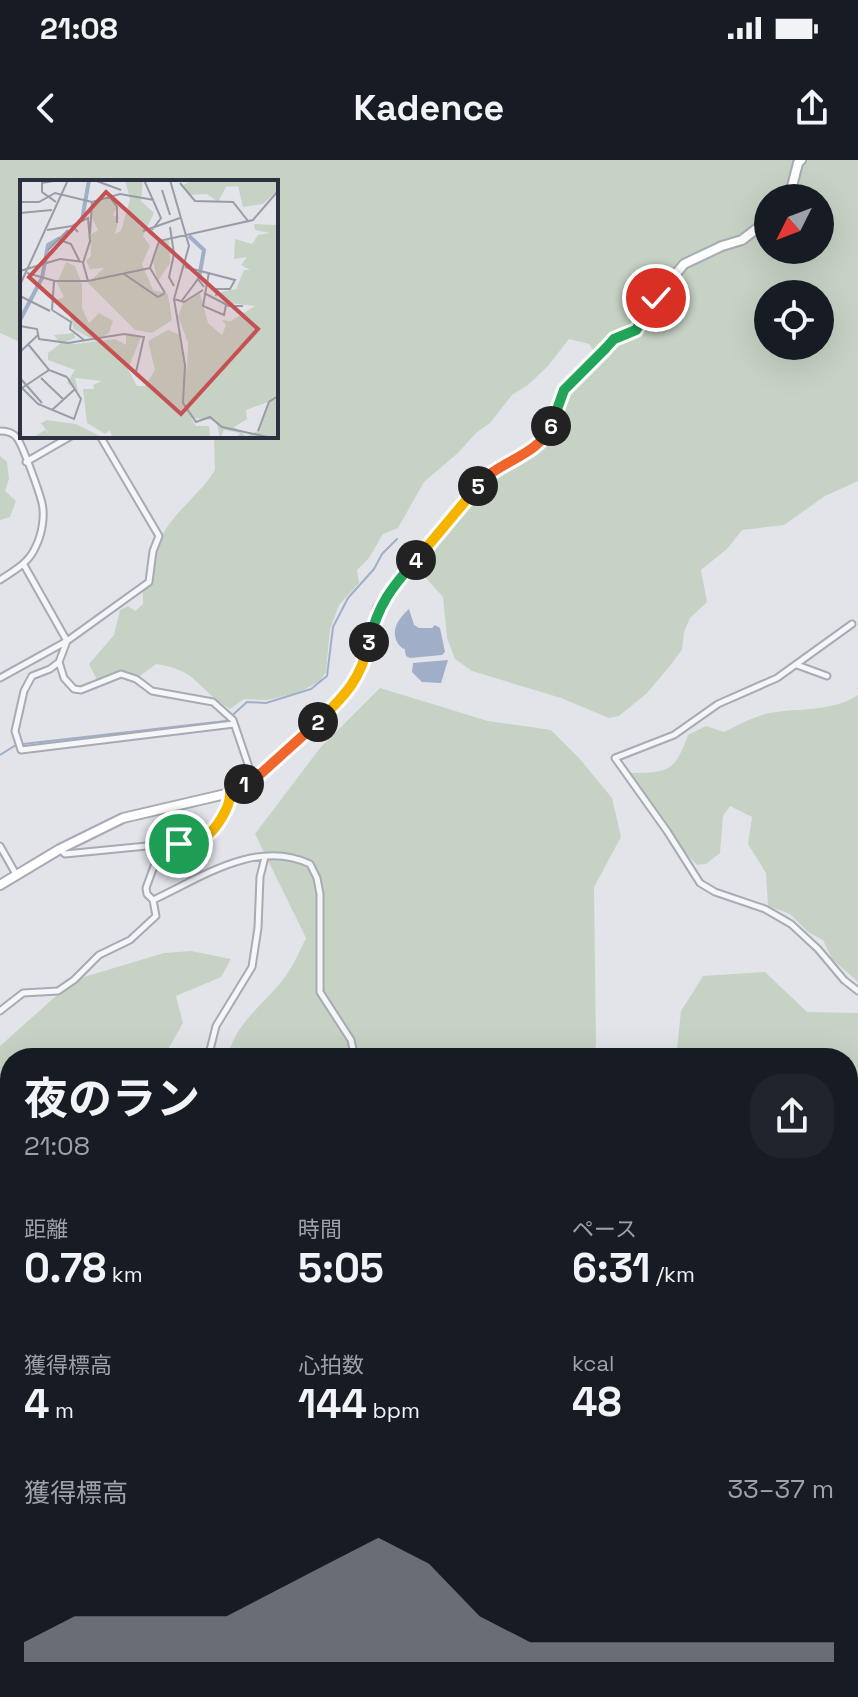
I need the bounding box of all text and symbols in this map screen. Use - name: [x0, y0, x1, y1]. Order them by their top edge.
- text: 21:08: [40, 9, 118, 48]
- text: Kadence: [354, 85, 504, 131]
- icon: back: [24, 86, 68, 130]
- icon: share: [790, 86, 834, 130]
- inset map: [20, 180, 278, 438]
- north arrow: [754, 184, 834, 264]
- map controls: [754, 184, 834, 360]
- pin: [622, 264, 690, 332]
- icon: check: [634, 276, 678, 320]
- button: locate: [754, 280, 834, 360]
- pin: 6: [531, 406, 571, 446]
- text: 6: [544, 412, 558, 440]
- pin: 5: [458, 466, 498, 506]
- text: 5: [471, 472, 485, 500]
- pin: 4: [396, 540, 436, 580]
- text: 4: [409, 546, 423, 574]
- pin: 3: [349, 622, 389, 662]
- text: 3: [362, 628, 376, 656]
- pin: 2: [298, 702, 338, 742]
- text: 2: [311, 708, 325, 736]
- pin: 1: [224, 764, 264, 804]
- text: 1: [239, 770, 249, 798]
- pin: [145, 810, 213, 878]
- icon: arrive: [157, 822, 201, 866]
- text: 夜のラン: [24, 1071, 200, 1127]
- button: share: [750, 1074, 834, 1158]
- text: 21:08: [24, 1129, 90, 1163]
- text: 距離: [24, 1215, 68, 1243]
- text: 時間: [298, 1215, 342, 1243]
- text: ペース: [572, 1215, 637, 1243]
- text: 0.78: [24, 1243, 106, 1294]
- text: 5:05: [298, 1243, 384, 1294]
- text: 6:31: [572, 1243, 650, 1294]
- text: km: [106, 1260, 143, 1288]
- text: /km: [650, 1260, 695, 1288]
- text: kcal: [572, 1349, 614, 1377]
- text: 獲得標高: [24, 1351, 112, 1379]
- text: 心拍数: [298, 1351, 364, 1379]
- text: 48: [572, 1377, 621, 1428]
- text: 4: [24, 1379, 49, 1430]
- text: 144: [298, 1379, 367, 1430]
- text: m: [49, 1396, 74, 1424]
- text: bpm: [367, 1396, 420, 1424]
- text: 33–37 m: [727, 1472, 834, 1506]
- text: 獲得標高: [24, 1476, 128, 1510]

